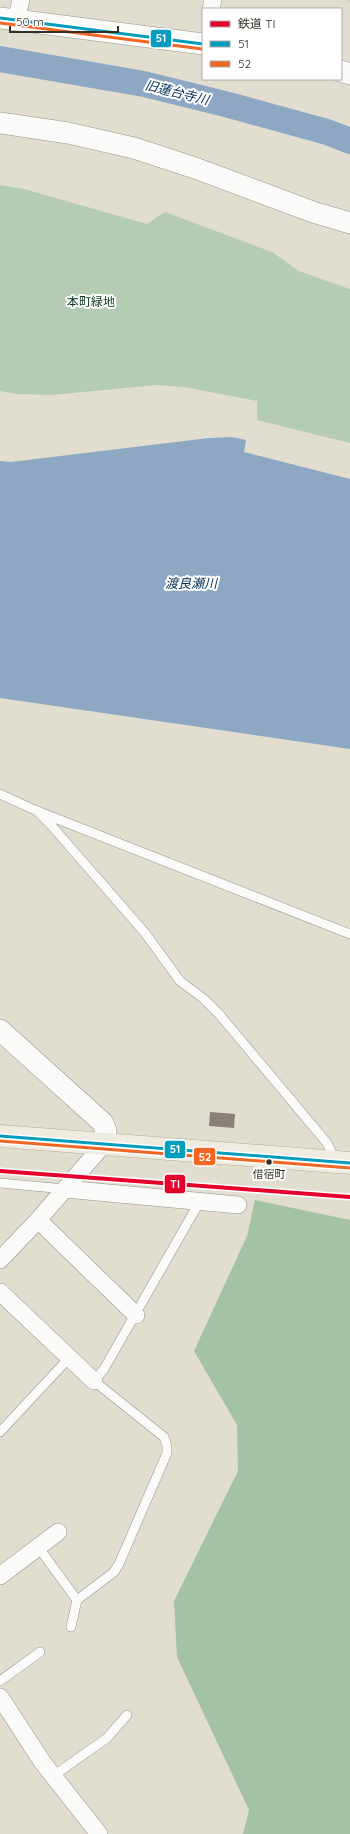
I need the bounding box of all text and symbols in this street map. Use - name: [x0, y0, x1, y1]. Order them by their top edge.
- scale bar: [10, 8, 118, 34]
- legend: [202, 8, 342, 80]
- text: 50 m: [16, 14, 44, 29]
- text: 鉄道 TI: [238, 16, 276, 31]
- line badge: 51: [150, 29, 172, 48]
- text: 51: [156, 31, 166, 45]
- text: 51: [238, 36, 249, 51]
- text: 52: [238, 56, 252, 71]
- water label: 旧蓮台寺川: [144, 76, 212, 108]
- park label: 本町緑地: [67, 294, 115, 309]
- water label: 渡良瀬川: [165, 575, 219, 591]
- line badge: 51: [164, 1140, 186, 1159]
- text: 51: [170, 1142, 180, 1156]
- line badge: 52: [193, 1147, 216, 1166]
- text: 52: [199, 1150, 211, 1164]
- marker: 借宿町: [264, 1157, 274, 1167]
- place label: 借宿町: [253, 1167, 286, 1181]
- line badge: TI: [164, 1174, 186, 1194]
- text: TI: [170, 1177, 180, 1191]

